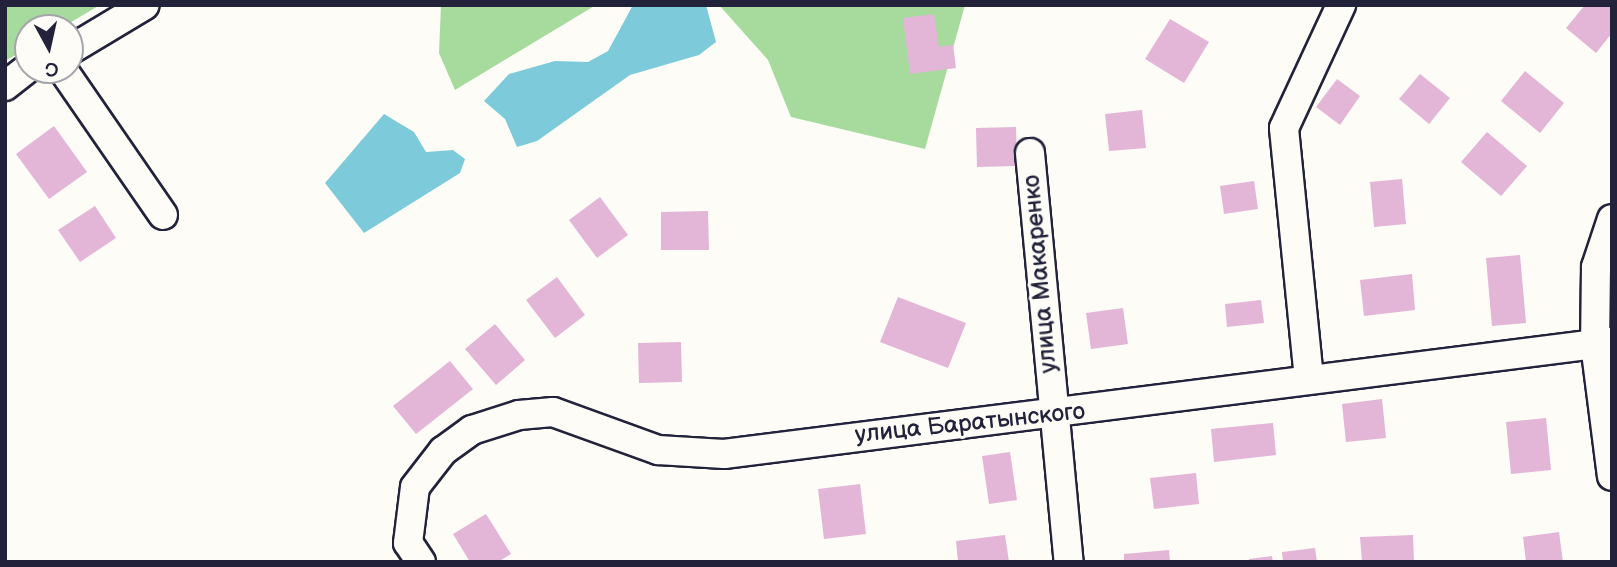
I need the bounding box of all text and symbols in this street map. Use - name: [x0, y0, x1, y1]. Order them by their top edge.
- north arrow: [14, 14, 84, 84]
- text: С: [44, 56, 60, 81]
- street label: улица Макаренко: [1017, 174, 1063, 374]
- street label: улица Баратынского: [853, 397, 1087, 449]

